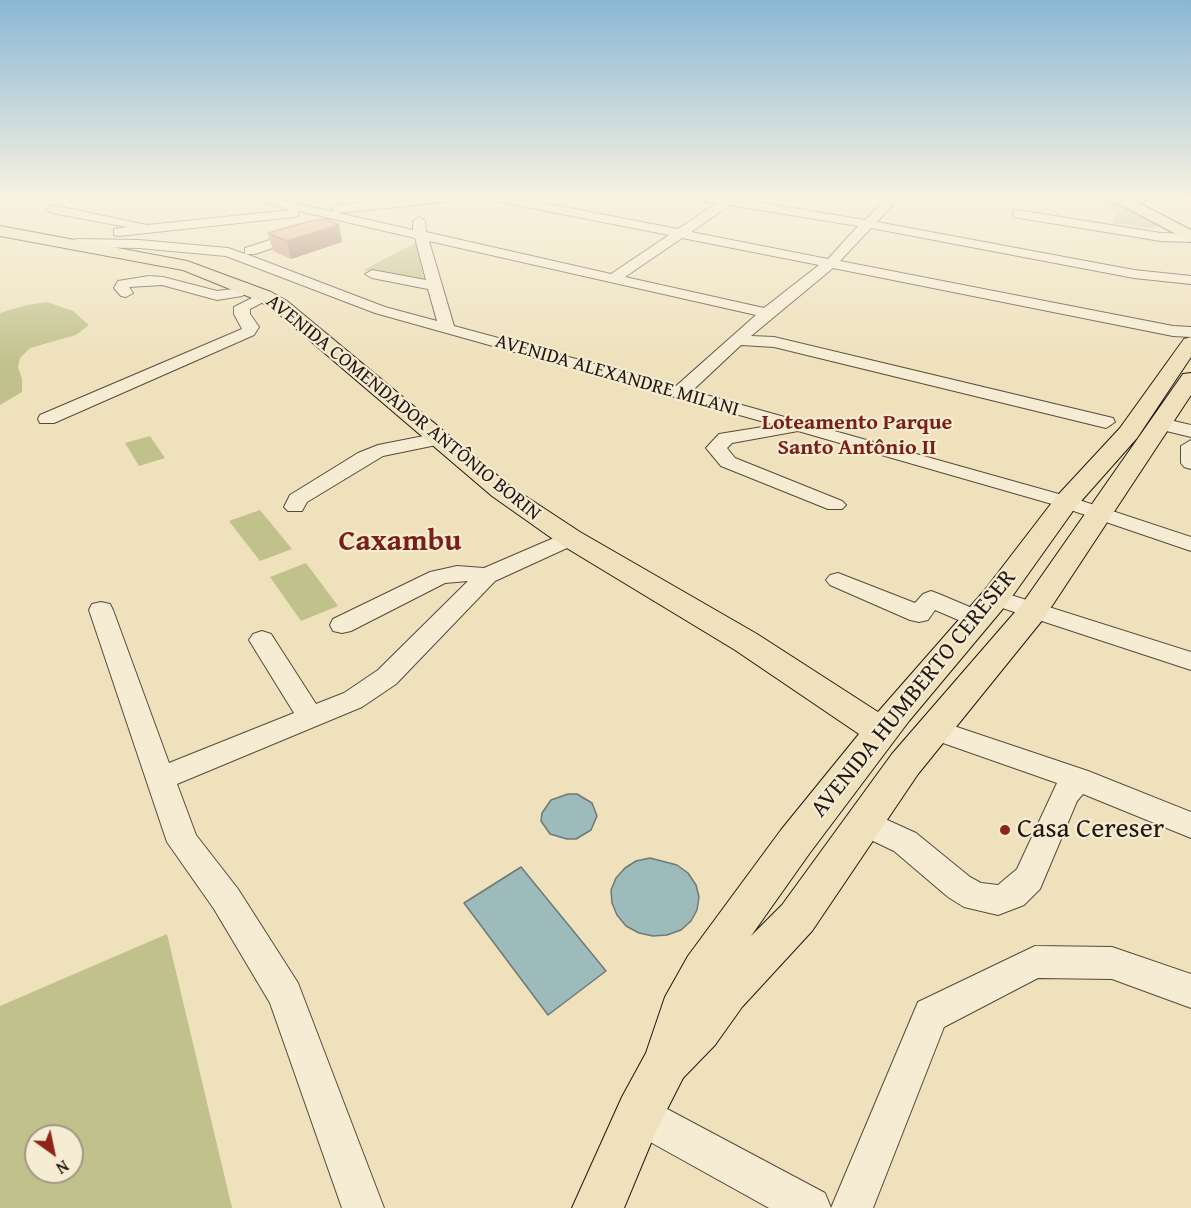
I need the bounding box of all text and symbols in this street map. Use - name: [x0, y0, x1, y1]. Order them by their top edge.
- street label: AVENIDA COMENDADOR ANTÔNIO BORIN: [261, 290, 545, 526]
- street label: AVENIDA ALEXANDRE MILANI: [492, 330, 742, 422]
- district label: Loteamento Parque Santo Antônio II: [762, 410, 952, 462]
- district label: Caxambu: [339, 524, 461, 560]
- street label: AVENIDA HUMBERTO CERESER: [805, 564, 1023, 824]
- place label: Casa Cereser: [1017, 813, 1164, 847]
- marker: Casa Cereser: [998, 823, 1012, 837]
- north arrow: [24, 1124, 84, 1184]
- text: N: [52, 1154, 74, 1180]

